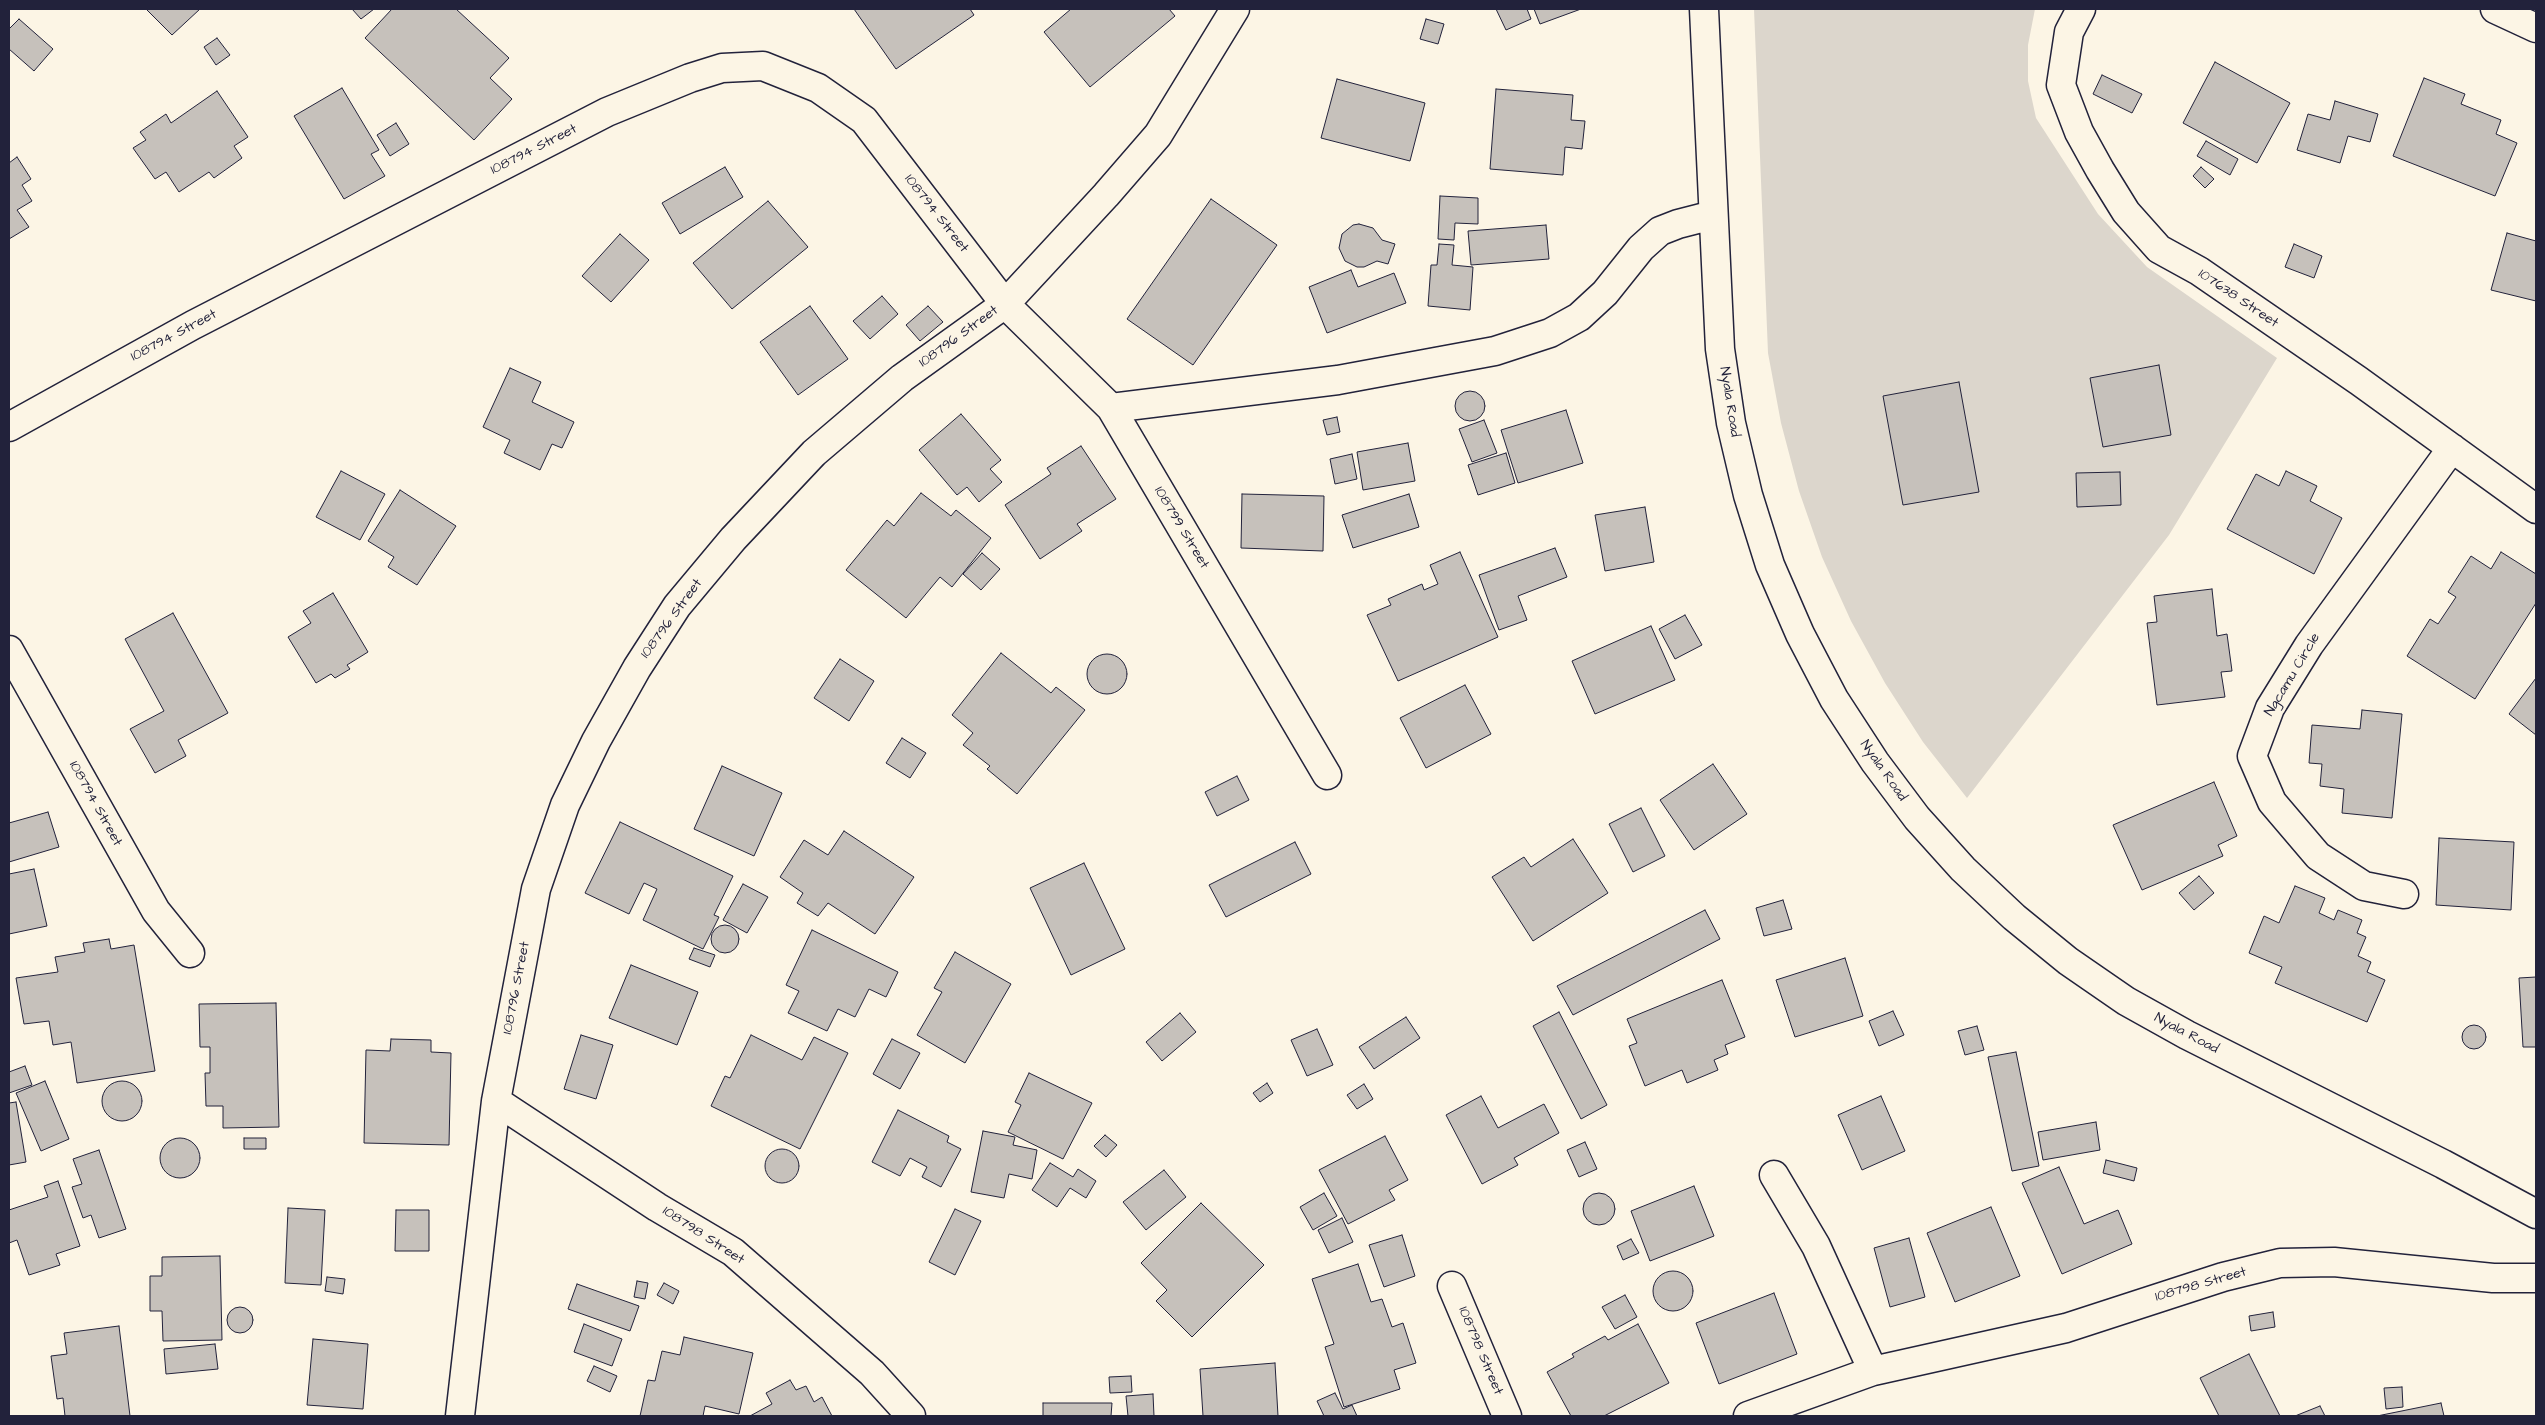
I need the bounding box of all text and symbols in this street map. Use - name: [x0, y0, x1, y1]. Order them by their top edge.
- street label: 108794 Street: [488, 121, 580, 179]
- street label: 108794 Street: [900, 172, 972, 256]
- street label: 107638 Street: [2195, 266, 2281, 332]
- street label: 108796 Street: [916, 303, 1002, 371]
- street label: 108794 Street: [128, 306, 220, 366]
- street label: Nyala Road: [1715, 366, 1743, 438]
- street label: 108799 Street: [1150, 484, 1212, 572]
- street label: 108796 Street: [638, 576, 706, 662]
- street label: Ngcamu Circle: [2262, 630, 2324, 720]
- street label: Nyala Road: [1856, 737, 1910, 805]
- street label: 108794 Street: [65, 759, 125, 849]
- street label: 108796 Street: [500, 940, 534, 1036]
- street label: Nyala Road: [2151, 1010, 2221, 1058]
- street label: 108798 Street: [659, 1203, 747, 1269]
- street label: 108798 Street: [2153, 1264, 2249, 1306]
- street label: 108798 Street: [1454, 1304, 1506, 1398]

